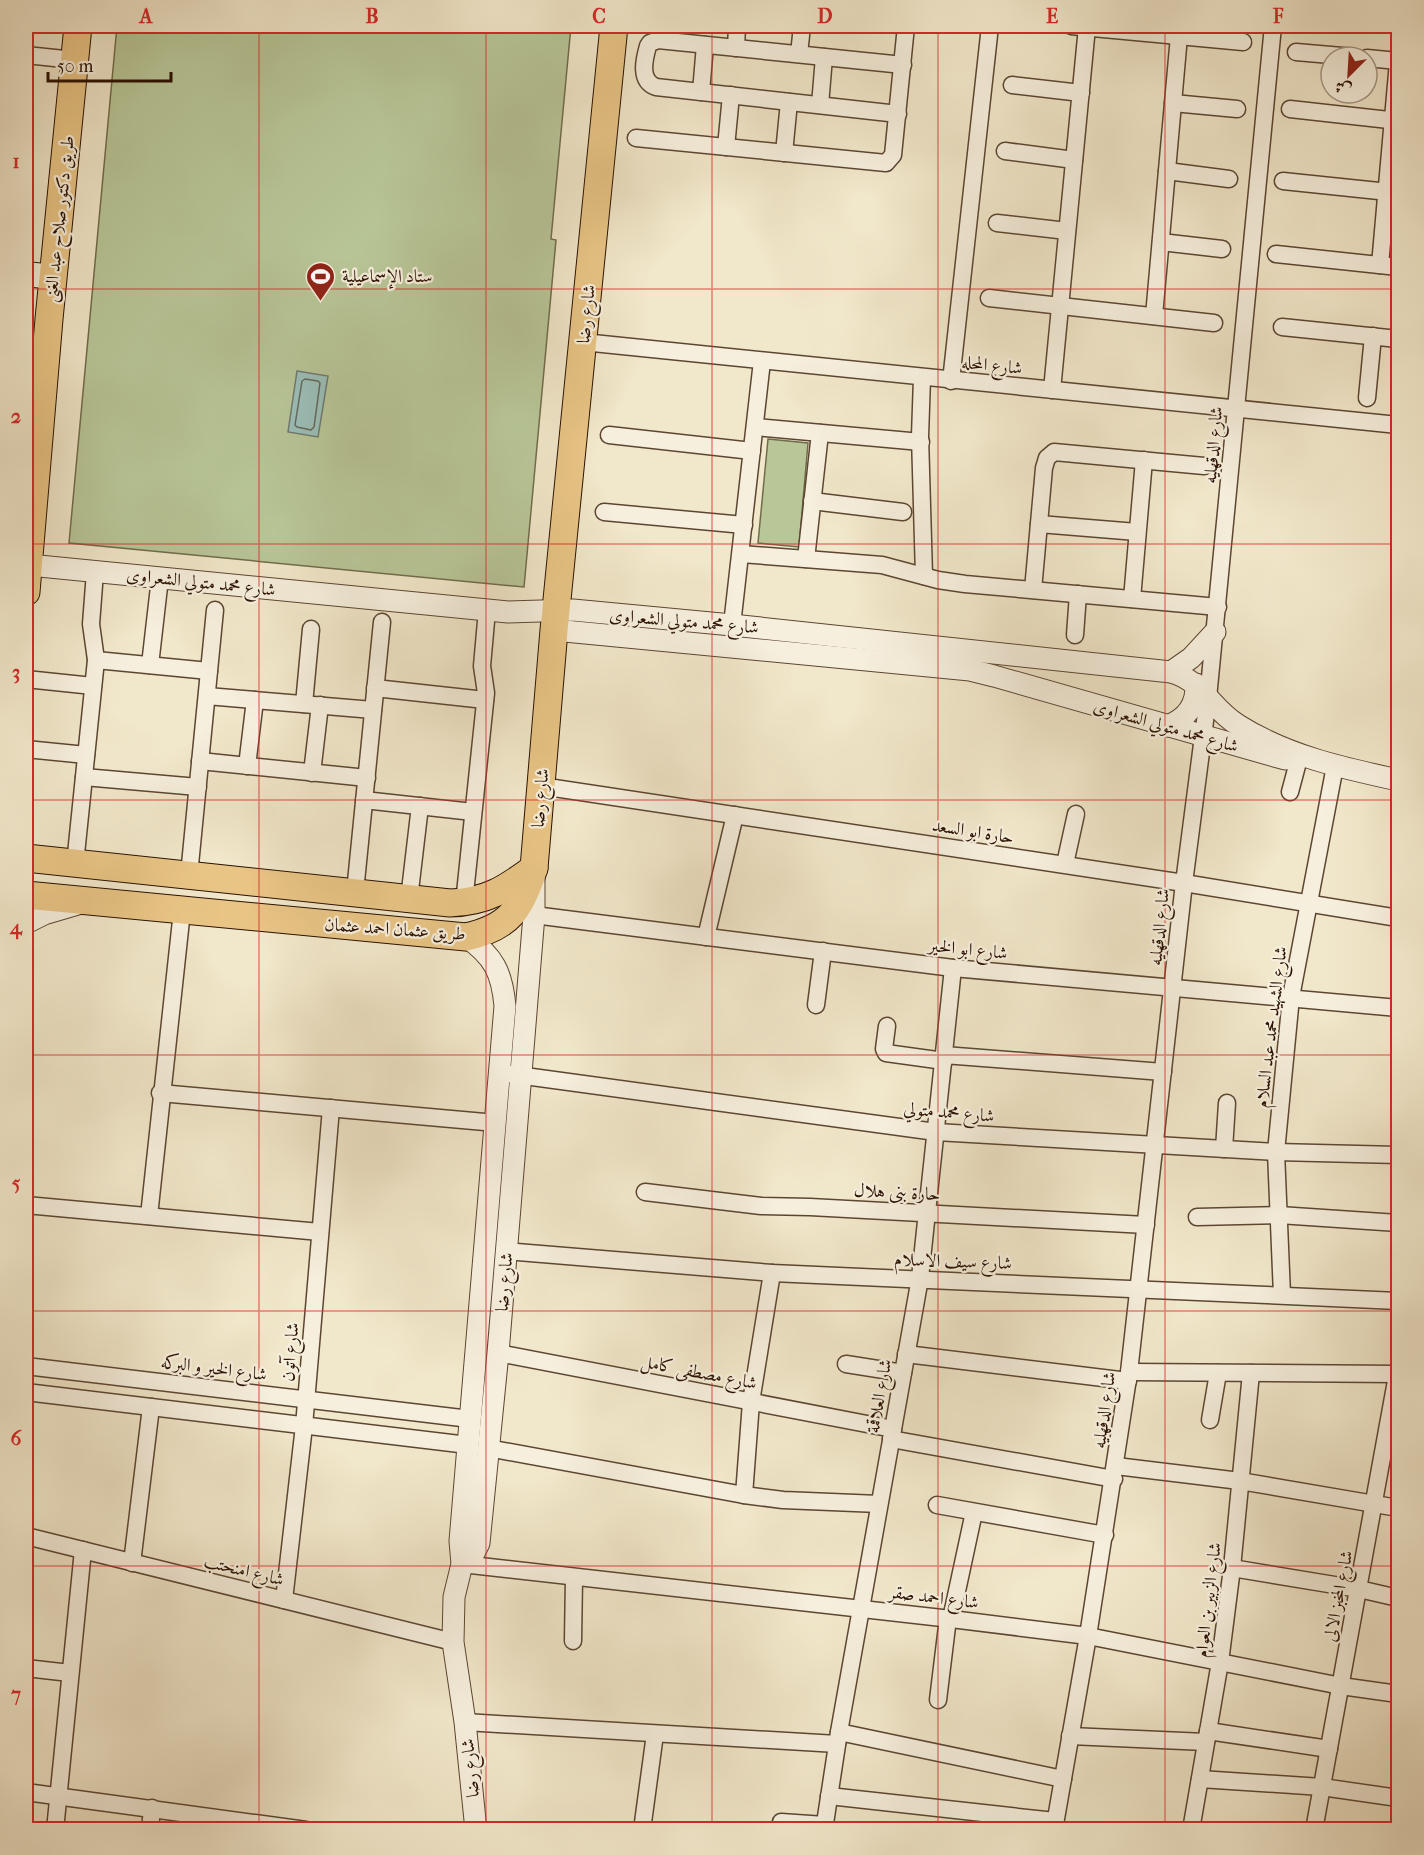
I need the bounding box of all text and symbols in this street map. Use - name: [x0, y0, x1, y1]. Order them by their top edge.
- text: A: [138, 5, 154, 28]
- text: B: [365, 5, 379, 28]
- text: C: [592, 5, 606, 28]
- text: D: [817, 5, 833, 28]
- text: E: [1046, 5, 1058, 28]
- text: F: [1272, 5, 1284, 28]
- scale bar: [48, 45, 171, 83]
- north arrow: [1319, 45, 1379, 105]
- text: 50 m: [57, 56, 94, 77]
- text: ش: [1332, 76, 1354, 100]
- street label: طريق دكتور صلاح عبد الغنى: [40, 135, 84, 304]
- text: 1: [12, 150, 20, 173]
- sports icon: ستاد الإسماعيلية: [305, 260, 337, 302]
- place label: ستاد الإسماعيلية: [342, 266, 433, 289]
- street label: شارع رضا: [573, 284, 604, 345]
- street label: شارع المحله: [960, 352, 1023, 383]
- text: 2: [11, 405, 21, 428]
- street label: شارع الدقهليه: [1200, 406, 1231, 485]
- street label: شارع محمد متولي الشعراوى: [125, 564, 277, 605]
- street label: شارع محمد متولي الشعراوى: [608, 605, 760, 642]
- text: 3: [12, 661, 20, 684]
- street label: شارع محمد متولي الشعراوى: [1090, 696, 1241, 761]
- street label: شارع رضا: [527, 768, 558, 829]
- street label: حارة ابو السعد: [931, 815, 1015, 848]
- street label: شارع الدقهليه: [1145, 887, 1178, 967]
- street label: طريق عثمان احمد عثمان: [324, 914, 466, 946]
- text: 4: [9, 916, 23, 940]
- street label: شارع ابو الخير: [925, 935, 1008, 968]
- street label: شارع الشهيد محمد عبد السلام: [1251, 945, 1297, 1110]
- street label: شارع محمد متولي: [902, 1098, 995, 1131]
- text: 5: [12, 1172, 21, 1195]
- street label: حارة بنى هلال: [853, 1180, 941, 1206]
- street label: شارع سيف الاسلام: [894, 1249, 1012, 1279]
- street label: شارع رضا: [491, 1252, 522, 1313]
- street label: شارع آتون: [277, 1322, 308, 1383]
- street label: شارع الخير و البركه: [159, 1351, 268, 1389]
- street label: شارع مصطفى كامل: [638, 1351, 759, 1398]
- street label: شارع العلاقمة: [863, 1357, 900, 1436]
- street label: شارع الدقهليه: [1089, 1370, 1124, 1450]
- text: 6: [11, 1427, 23, 1450]
- street label: شارع الزبير بن العوام: [1191, 1541, 1231, 1660]
- street label: شارع المخبز الالى: [1319, 1549, 1362, 1644]
- street label: شارع امنحتب: [201, 1550, 286, 1594]
- street label: شارع احمد صقر: [886, 1581, 980, 1617]
- text: 7: [10, 1683, 21, 1706]
- street label: شارع رضا: [457, 1737, 488, 1798]

